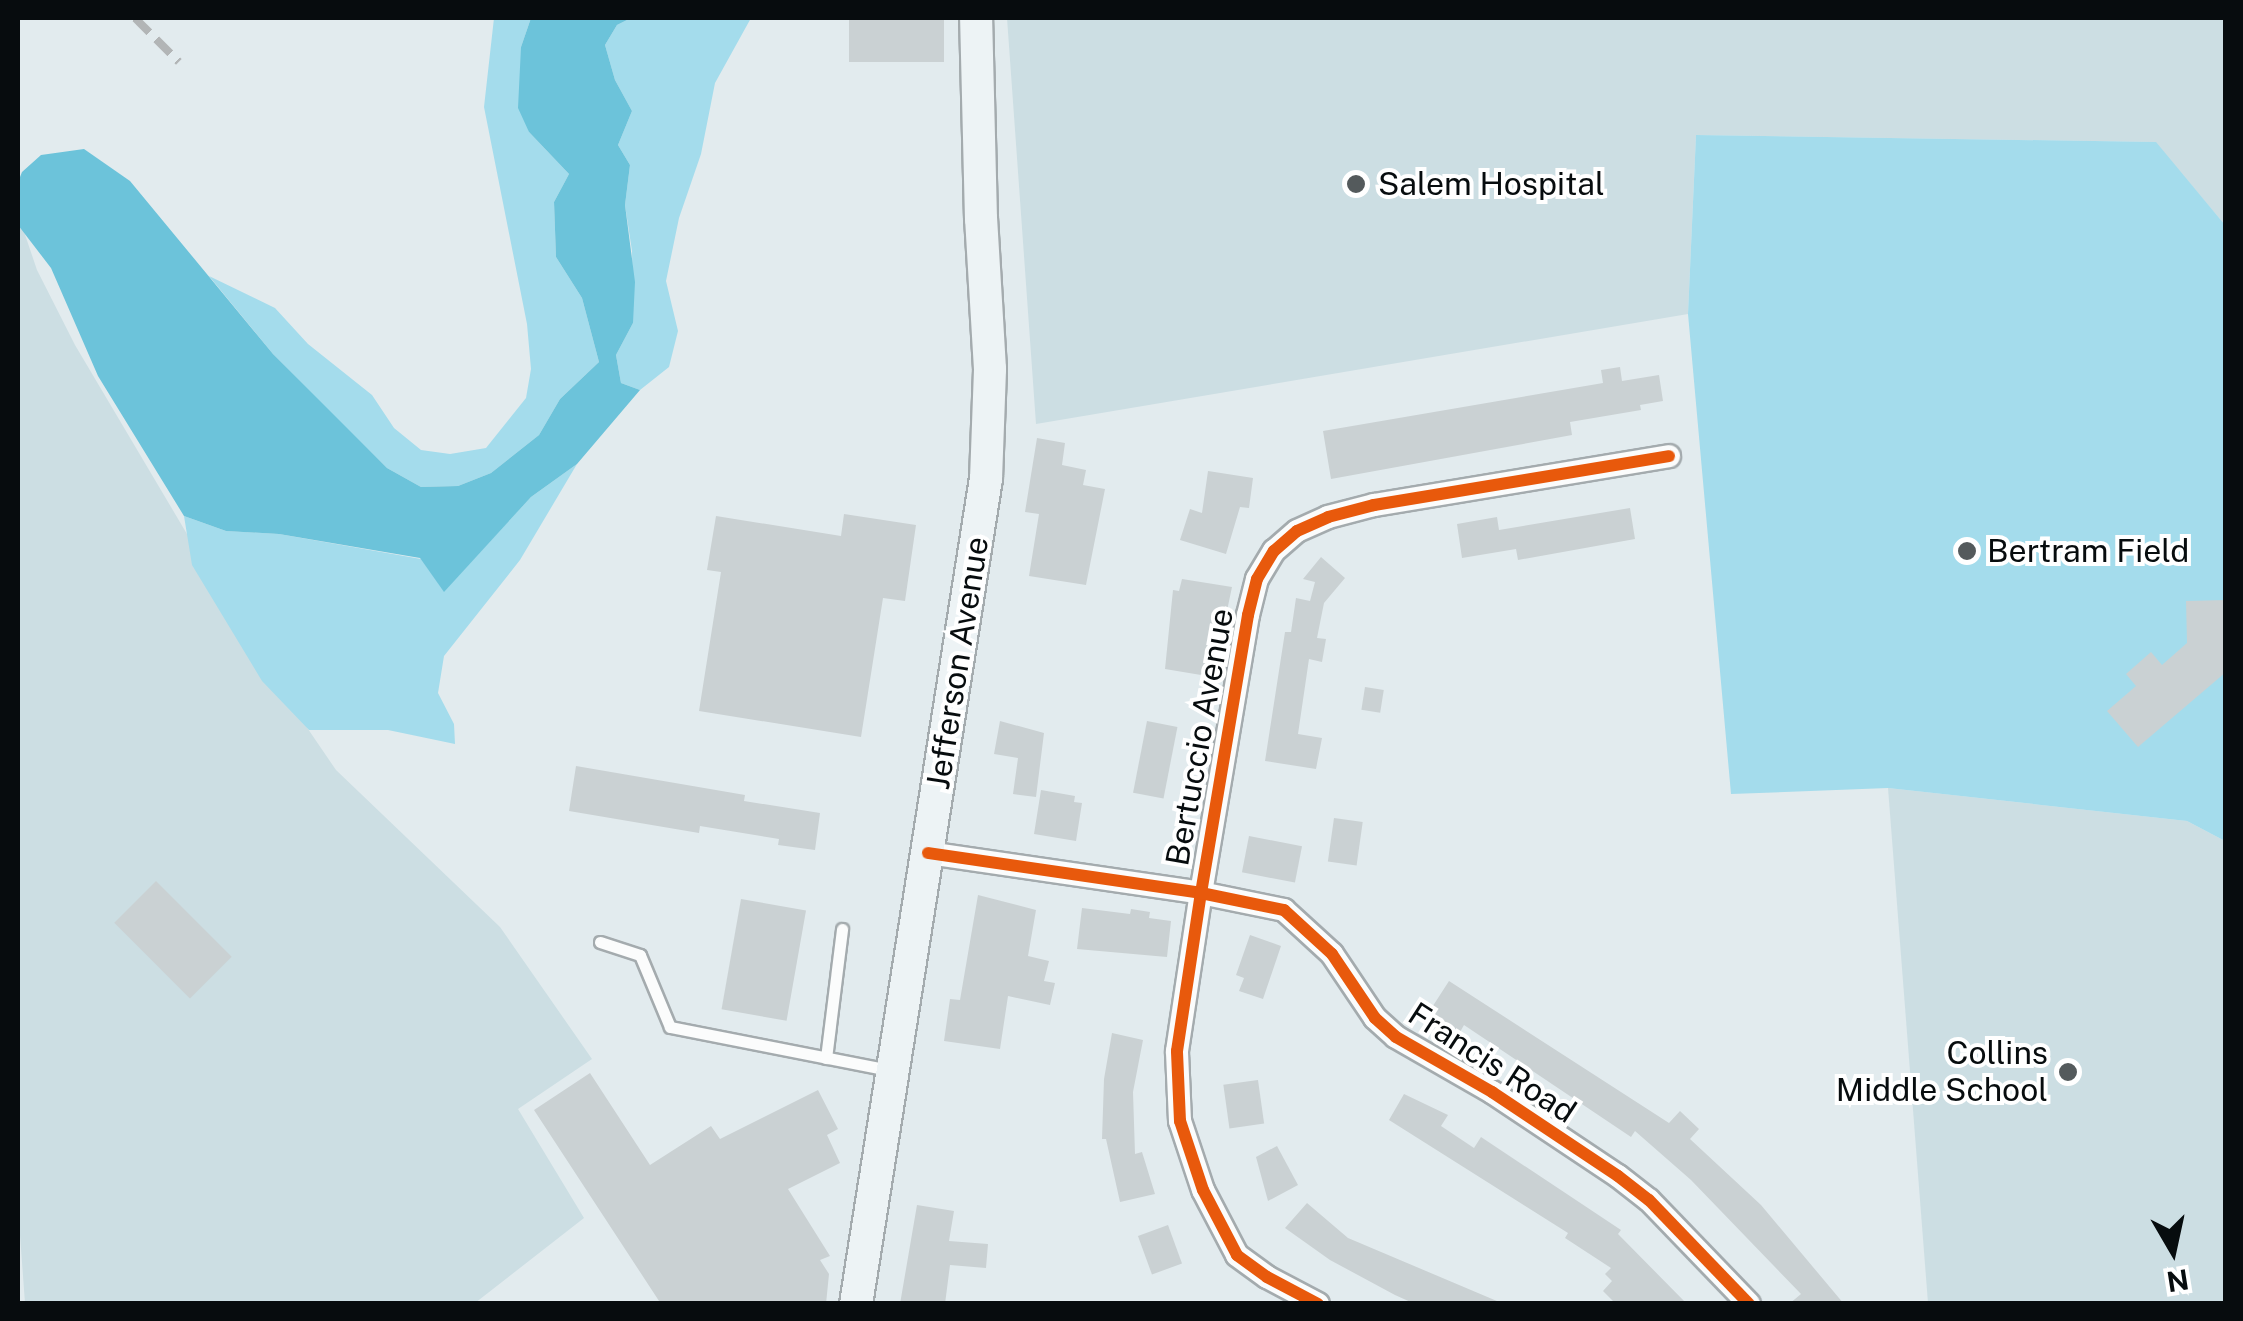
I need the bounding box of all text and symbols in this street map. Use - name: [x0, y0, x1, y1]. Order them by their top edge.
- place label: Salem Hospital: [1378, 165, 1605, 203]
- marker: Salem Hospital: [1343, 171, 1369, 197]
- place label: Bertram Field: [1987, 532, 2189, 570]
- street label: Jefferson Avenue: [919, 534, 997, 792]
- marker: Bertram Field: [1956, 540, 1978, 562]
- street label: Bertuccio Avenue: [1158, 605, 1242, 869]
- street label: Francis Road: [1401, 995, 1583, 1131]
- place label: Collins Middle School: [1836, 1035, 2048, 1110]
- marker: Collins Middle School: [2057, 1061, 2079, 1083]
- north arrow: [2123, 1201, 2223, 1301]
- text: N: [2164, 1263, 2191, 1299]

